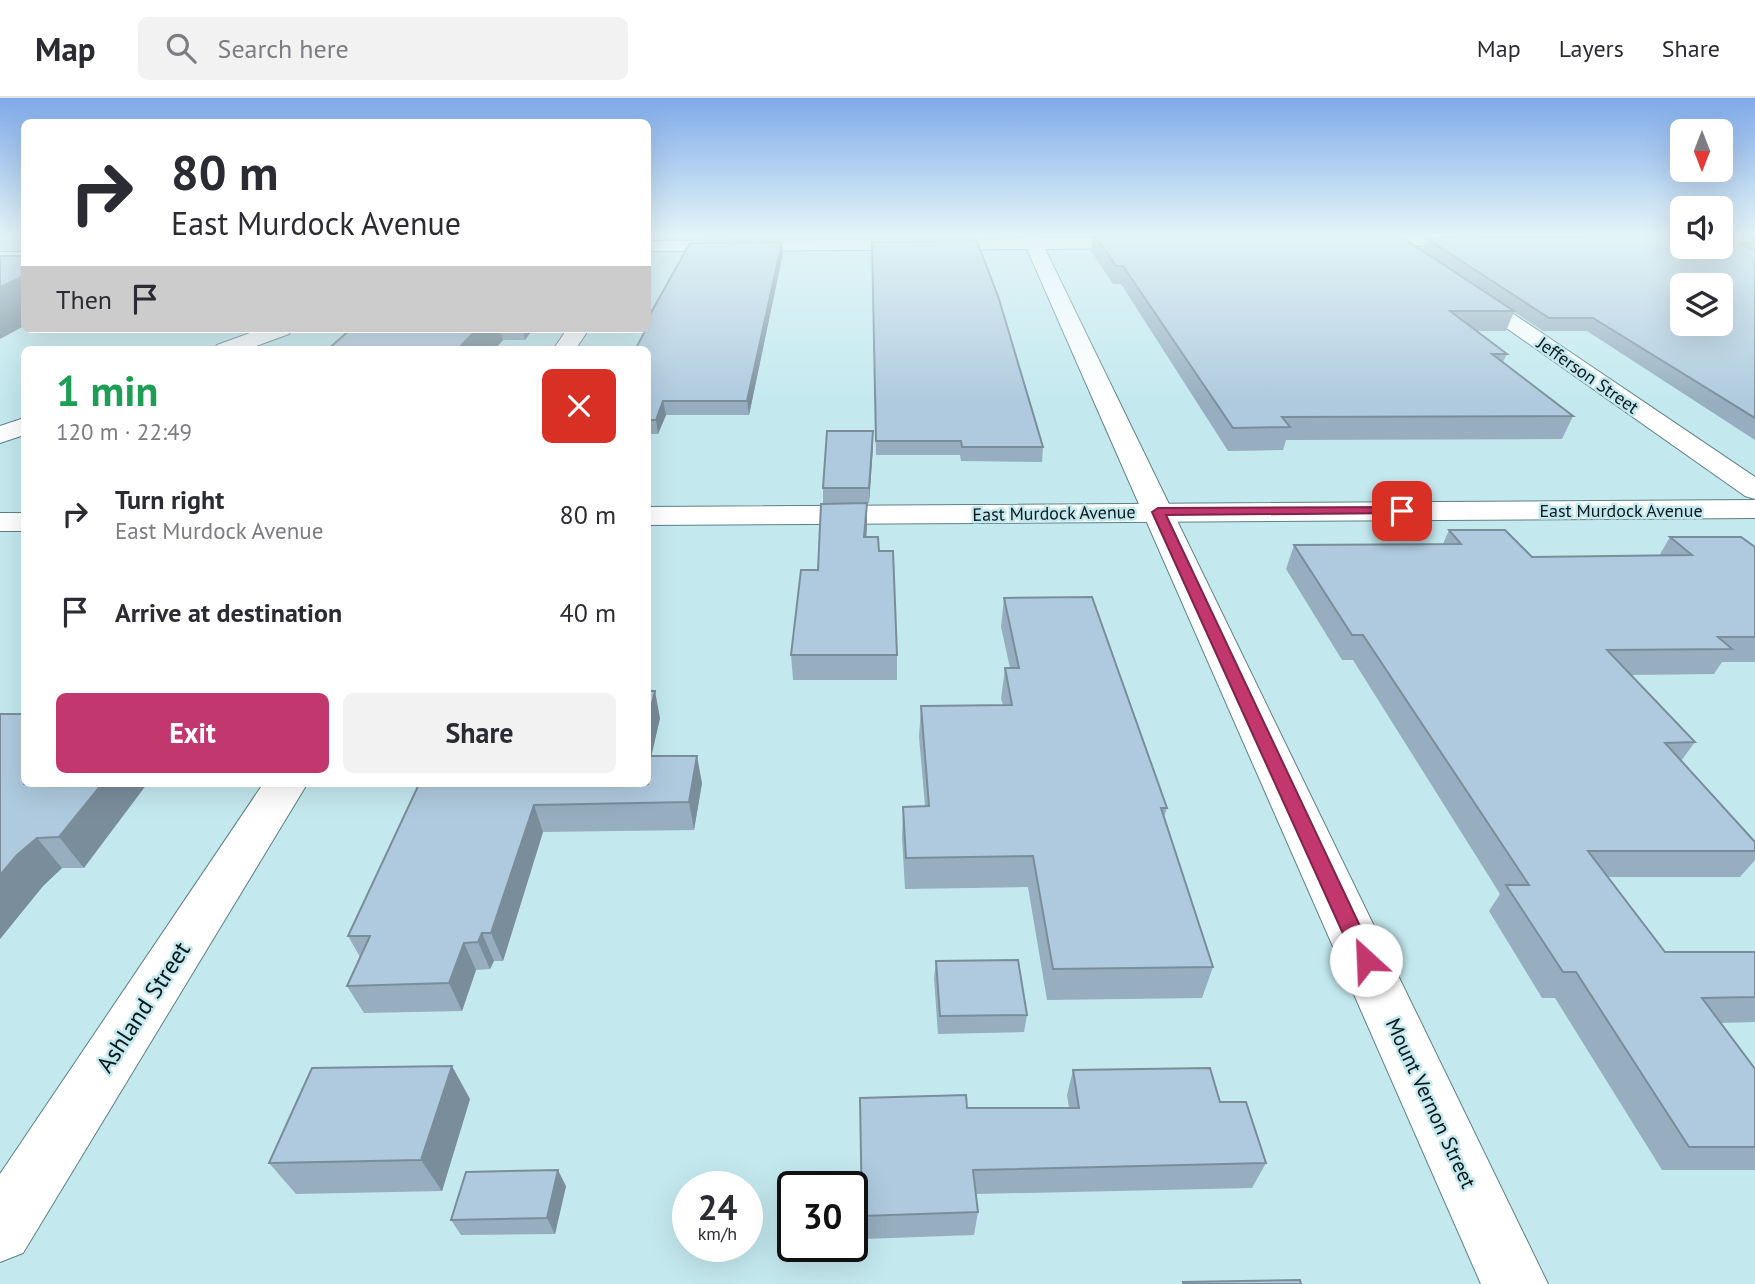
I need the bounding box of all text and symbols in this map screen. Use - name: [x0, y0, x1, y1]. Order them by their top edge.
- search box: [138, 17, 628, 80]
- text: Map: [35, 27, 96, 70]
- icon: search: [162, 29, 200, 67]
- text: Search here: [218, 32, 349, 65]
- text: Map: [1477, 33, 1521, 64]
- text: Layers: [1559, 33, 1624, 64]
- text: Share: [1662, 33, 1720, 64]
- north arrow: [1670, 119, 1732, 182]
- map controls: [1670, 119, 1733, 336]
- text: 80 m: [171, 140, 278, 204]
- icon: right: [56, 147, 147, 238]
- button: sound: [1670, 196, 1733, 259]
- text: East Murdock Avenue: [171, 202, 461, 244]
- button: layers: [1670, 273, 1733, 336]
- icon: arrive: [126, 280, 164, 318]
- text: Then: [56, 283, 112, 316]
- street label: Jefferson Street: [1532, 331, 1643, 418]
- text: 1 min: [56, 363, 158, 418]
- button: close: [542, 369, 616, 443]
- text: 120 m · 22:49: [56, 417, 192, 446]
- pin: [1372, 481, 1432, 541]
- text: Turn right: [115, 483, 224, 516]
- icon: arrive: [1383, 492, 1421, 530]
- icon: right: [56, 495, 94, 533]
- text: 80 m: [560, 498, 616, 531]
- street label: East Murdock Avenue: [1539, 499, 1703, 522]
- street label: East Murdock Avenue: [972, 500, 1136, 526]
- text: East Murdock Avenue: [115, 516, 323, 545]
- icon: arrive: [56, 593, 94, 631]
- text: Arrive at destination: [115, 596, 342, 629]
- text: 40 m: [560, 596, 616, 629]
- button: Exit: [56, 693, 329, 773]
- button: Share: [343, 693, 616, 773]
- position arrow: [1329, 923, 1403, 997]
- street label: Ashland Street: [89, 936, 197, 1078]
- street label: Mount Vernon Street: [1380, 1014, 1482, 1192]
- speed limit sign: 30: [777, 1171, 868, 1262]
- text: 24: [698, 1184, 737, 1230]
- text: km/h: [698, 1222, 737, 1245]

